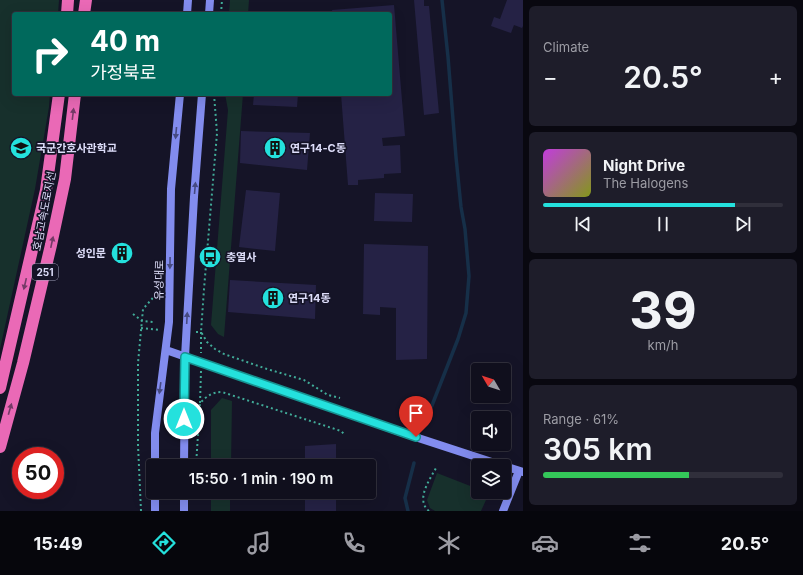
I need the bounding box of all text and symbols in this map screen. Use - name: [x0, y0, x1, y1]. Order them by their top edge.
- text: 40 m: [90, 24, 160, 58]
- icon: right: [24, 28, 76, 80]
- text: Climate: [543, 39, 589, 55]
- text: 20.5°: [623, 59, 703, 95]
- text: 가정북로: [90, 62, 156, 83]
- text: −: [543, 64, 558, 90]
- text: +: [768, 64, 783, 90]
- one-way arrow: [70, 108, 76, 120]
- one-way arrow: [173, 127, 179, 139]
- school or university icon: 국군간호사관학교: [8, 135, 34, 161]
- building icon: 연구14-C동: [262, 135, 288, 161]
- place label: 국군간호사관학교: [36, 141, 117, 155]
- place label: 연구14-C동: [290, 141, 346, 155]
- text: Night Drive: [603, 156, 685, 175]
- street label: 호남고속도로지선: [29, 170, 59, 252]
- text: The Halogens: [603, 175, 688, 191]
- one-way arrow: [191, 182, 198, 194]
- icon: previous: [572, 213, 594, 235]
- icon: pause: [652, 213, 674, 235]
- icon: next: [732, 213, 754, 235]
- one-way arrow: [49, 236, 55, 248]
- building icon: 성인문: [109, 240, 135, 266]
- bus stop icon: 충열사: [197, 244, 223, 270]
- place label: 성인문: [76, 246, 106, 260]
- place label: 충열사: [226, 250, 256, 264]
- one-way arrow: [167, 257, 173, 270]
- street label: 유성대로: [152, 260, 166, 300]
- road number: 251: [32, 264, 58, 280]
- one-way arrow: [21, 278, 27, 290]
- text: 39: [629, 279, 697, 342]
- building icon: 연구14동: [260, 285, 286, 311]
- place label: 연구14동: [288, 291, 331, 305]
- one-way arrow: [184, 311, 190, 324]
- text: km/h: [648, 337, 678, 353]
- north arrow: [471, 363, 511, 403]
- map controls: [471, 363, 511, 499]
- one-way arrow: [157, 382, 164, 395]
- pin: [399, 396, 433, 437]
- position arrow: [163, 398, 205, 440]
- icon: arrive: [405, 402, 427, 424]
- one-way arrow: [8, 403, 14, 415]
- button: sound: [471, 411, 511, 451]
- text: Range · 61%: [543, 411, 619, 427]
- text: 305 km: [543, 431, 652, 467]
- speed limit sign: 50: [12, 447, 64, 499]
- button: layers: [471, 459, 511, 499]
- text: 15:50 · 1 min · 190 m: [189, 469, 333, 488]
- icon: directions: [150, 529, 178, 557]
- icon: music: [245, 529, 273, 557]
- icon: phone: [340, 529, 368, 557]
- icon: climate: [435, 529, 463, 557]
- icon: car: [531, 529, 559, 557]
- icon: filters: [626, 529, 654, 557]
- text: 15:49: [34, 533, 83, 554]
- text: 20.5°: [721, 533, 769, 554]

